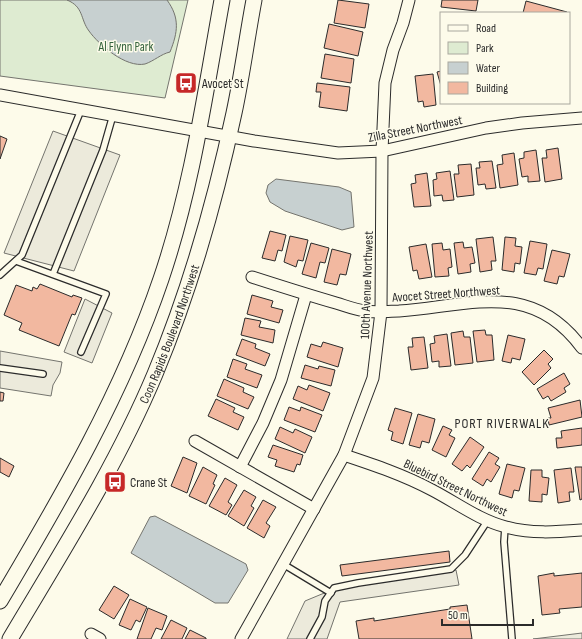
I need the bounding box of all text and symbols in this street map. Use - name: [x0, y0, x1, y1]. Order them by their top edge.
- legend: [440, 12, 570, 104]
- text: Road: [476, 21, 496, 36]
- park label: Al Flynn Park: [98, 39, 153, 55]
- text: Park: [476, 41, 494, 56]
- text: Water: [476, 61, 500, 76]
- bus stop icon: Avocet St: [173, 70, 199, 96]
- place label: Avocet St: [201, 76, 244, 92]
- text: Building: [476, 81, 508, 96]
- street label: Zilla Street Northwest: [367, 112, 464, 146]
- street label: 100th Avenue Northwest: [357, 231, 377, 339]
- street label: Coon Rapids Boulevard Northwest: [136, 263, 203, 406]
- street label: Avocet Street Northwest: [391, 282, 501, 306]
- district label: PORT RIVERWALK: [454, 415, 550, 432]
- street label: Bluebird Street Northwest: [401, 456, 510, 520]
- bus stop icon: Crane St: [102, 469, 128, 495]
- place label: Crane St: [130, 475, 167, 491]
- scale bar: [442, 601, 533, 627]
- text: 50 m: [448, 608, 468, 623]

